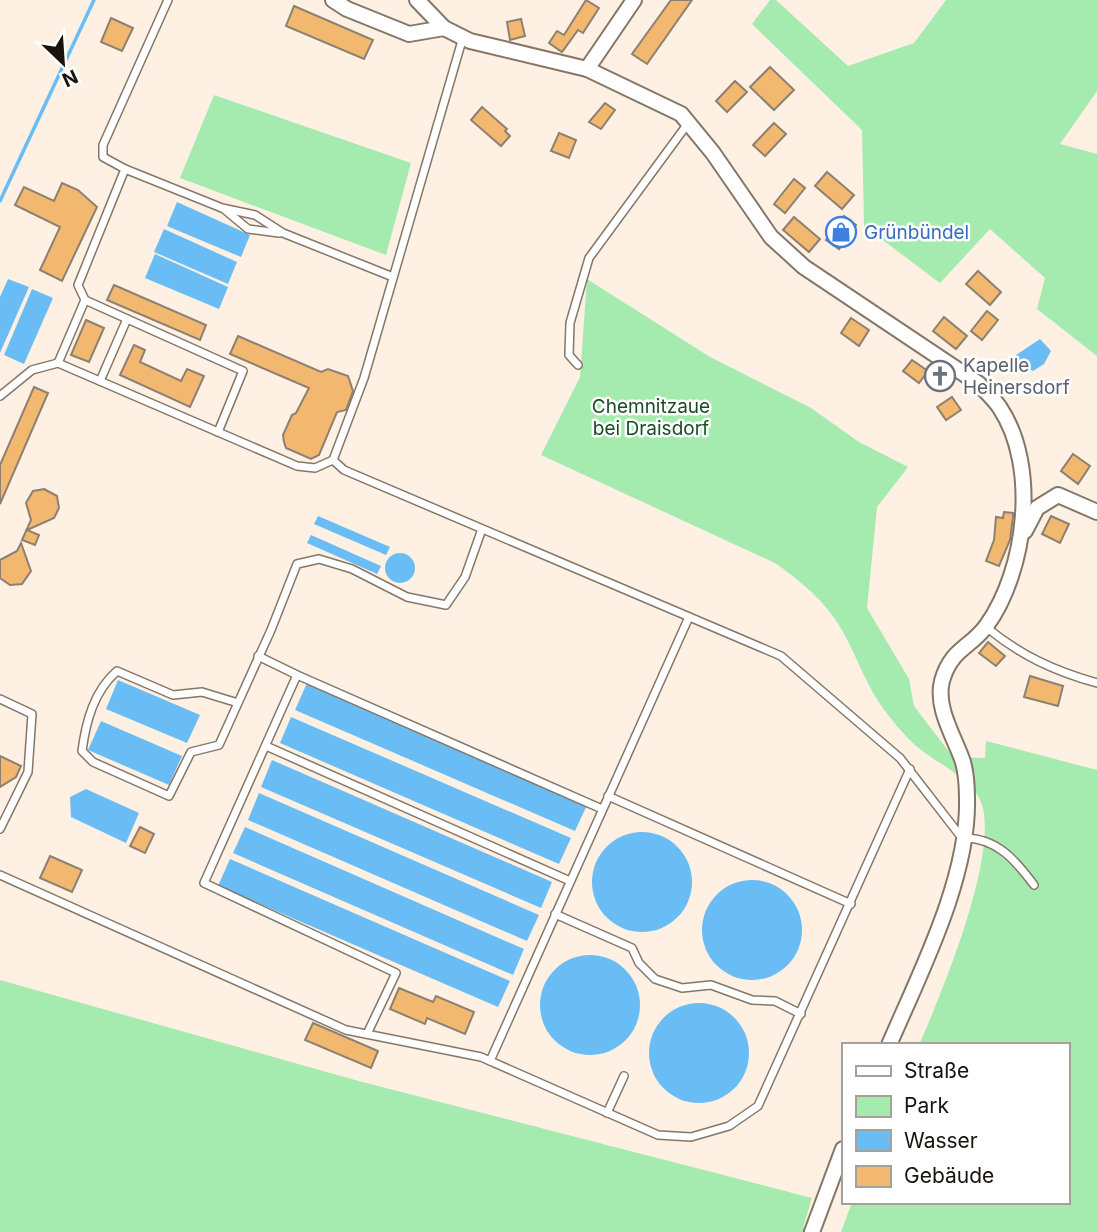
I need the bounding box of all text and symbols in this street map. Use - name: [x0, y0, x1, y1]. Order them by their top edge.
- north arrow: [28, 28, 98, 98]
- text: N: [59, 64, 81, 91]
- shop icon: Grünbündel: [824, 215, 858, 249]
- place label: Grünbündel: [864, 221, 969, 244]
- place label: Kapelle Heinersdorf: [963, 354, 1070, 399]
- church icon: Kapelle Heinersdorf: [923, 359, 957, 393]
- park label: Chemnitzaue bei Draisdorf: [592, 395, 710, 440]
- legend: [842, 1043, 1069, 1204]
- text: Straße: [904, 1058, 969, 1083]
- text: Park: [904, 1093, 949, 1118]
- text: Wasser: [904, 1128, 978, 1153]
- text: Gebäude: [904, 1163, 994, 1188]

